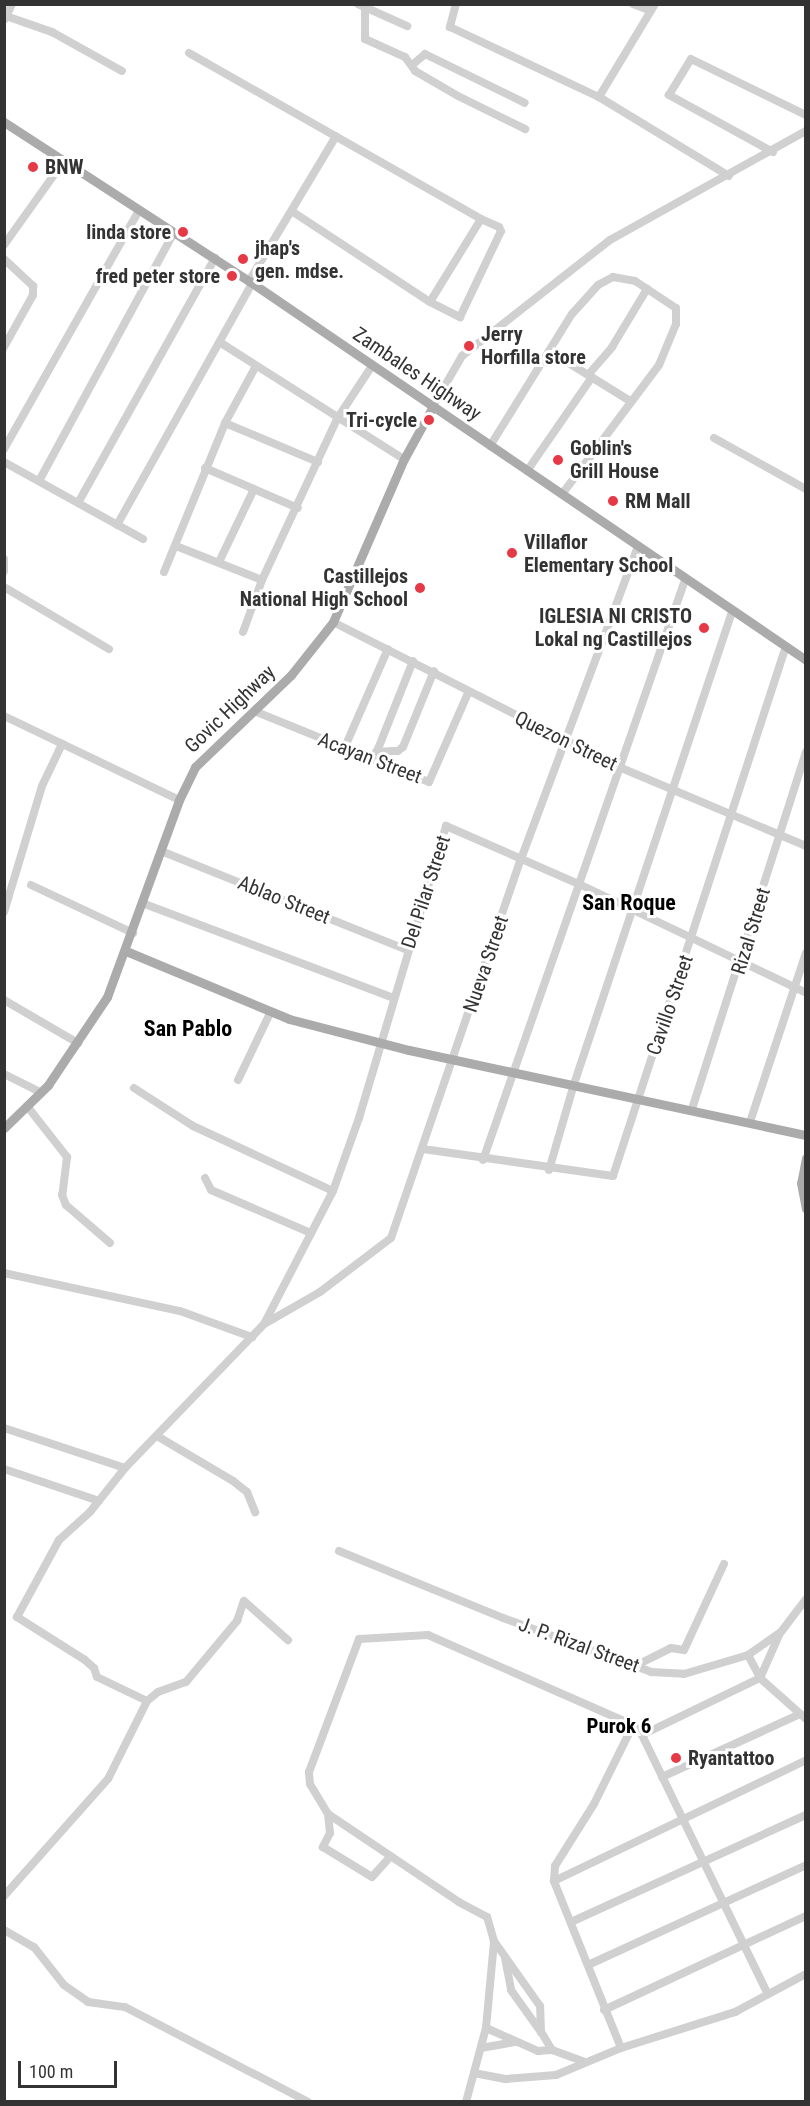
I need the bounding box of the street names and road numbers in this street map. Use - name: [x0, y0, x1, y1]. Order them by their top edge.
- street label: Zambales Highway: [348, 322, 486, 426]
- street label: Govic Highway: [180, 660, 280, 758]
- street label: Quezon Street: [511, 706, 621, 776]
- street label: Acayan Street: [315, 727, 425, 789]
- street label: Del Pilar Street: [396, 832, 456, 952]
- street label: Ablao Street: [235, 871, 333, 929]
- street label: Rizal Street: [726, 885, 776, 977]
- street label: Nueva Street: [458, 912, 514, 1016]
- street label: Cavillo Street: [642, 952, 698, 1058]
- street label: J. P. Rizal Street: [515, 1612, 643, 1678]

